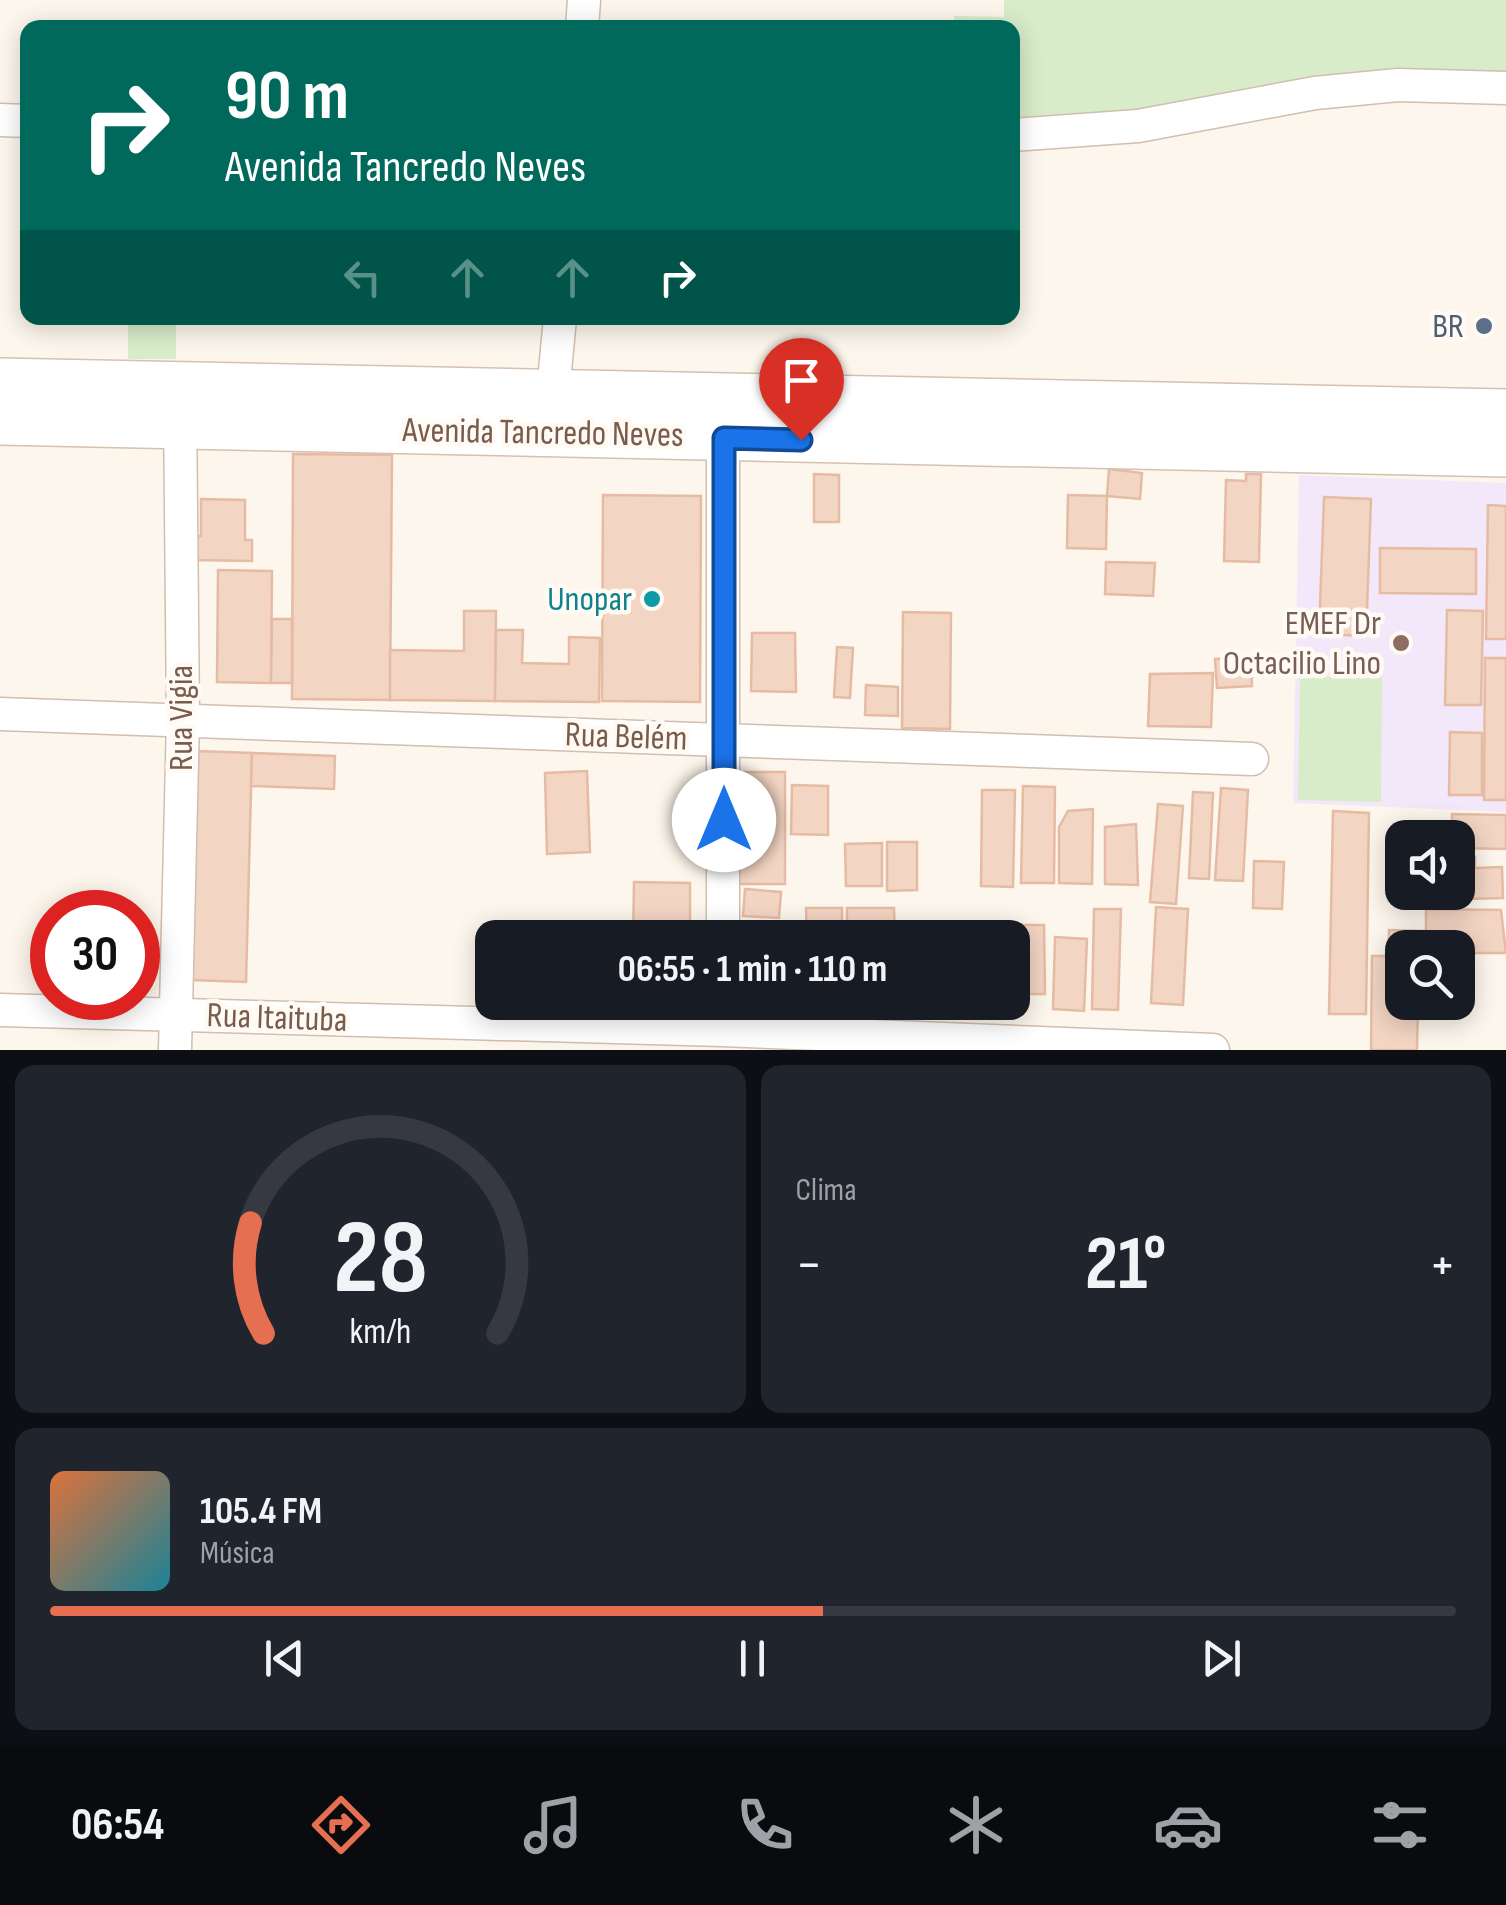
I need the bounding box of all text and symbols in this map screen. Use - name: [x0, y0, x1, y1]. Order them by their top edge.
- text: 90 m: [225, 55, 349, 139]
- icon: right: [60, 60, 190, 190]
- text: Avenida Tancredo Neves: [225, 140, 586, 195]
- icon: left: [335, 250, 390, 305]
- icon: ahead: [440, 250, 495, 305]
- icon: ahead: [545, 250, 600, 305]
- icon: right: [650, 250, 705, 305]
- place label: BR: [1432, 305, 1464, 348]
- marker: BR: [1473, 315, 1495, 337]
- pin: [759, 338, 844, 441]
- icon: arrive: [774, 353, 829, 408]
- street label: Avenida Tancredo Neves: [401, 409, 684, 457]
- place label: Unopar: [547, 578, 632, 621]
- marker: Unopar: [641, 588, 663, 610]
- place label: EMEF Dr Octacilio Lino: [1223, 602, 1381, 685]
- marker: EMEF Dr Octacilio Lino: [1390, 632, 1412, 654]
- street label: Rua Vigia: [160, 665, 203, 771]
- street label: Rua Belém: [564, 713, 688, 761]
- position arrow: [672, 768, 776, 872]
- map controls: [1385, 820, 1475, 1020]
- button: sound: [1385, 820, 1475, 910]
- speed limit sign: 30: [30, 890, 160, 1020]
- button: search: [1385, 930, 1475, 1020]
- text: 06:55 · 1 min · 110 m: [618, 947, 887, 992]
- street label: Rua Itaituba: [206, 994, 348, 1042]
- text: Clima: [796, 1171, 856, 1210]
- text: 28: [333, 1197, 428, 1322]
- text: 21°: [1085, 1220, 1166, 1311]
- text: −: [796, 1232, 822, 1299]
- text: +: [1429, 1232, 1456, 1299]
- text: km/h: [349, 1311, 411, 1354]
- text: 105.4 FM: [200, 1489, 322, 1534]
- text: Música: [200, 1534, 275, 1573]
- icon: previous: [257, 1631, 312, 1686]
- icon: pause: [725, 1631, 780, 1686]
- icon: next: [1194, 1631, 1249, 1686]
- icon: directions: [306, 1790, 376, 1860]
- icon: music: [518, 1790, 588, 1860]
- icon: phone: [730, 1790, 800, 1860]
- icon: climate: [941, 1790, 1011, 1860]
- icon: car: [1153, 1790, 1223, 1860]
- icon: filters: [1365, 1790, 1435, 1860]
- text: 06:54: [71, 1798, 164, 1853]

